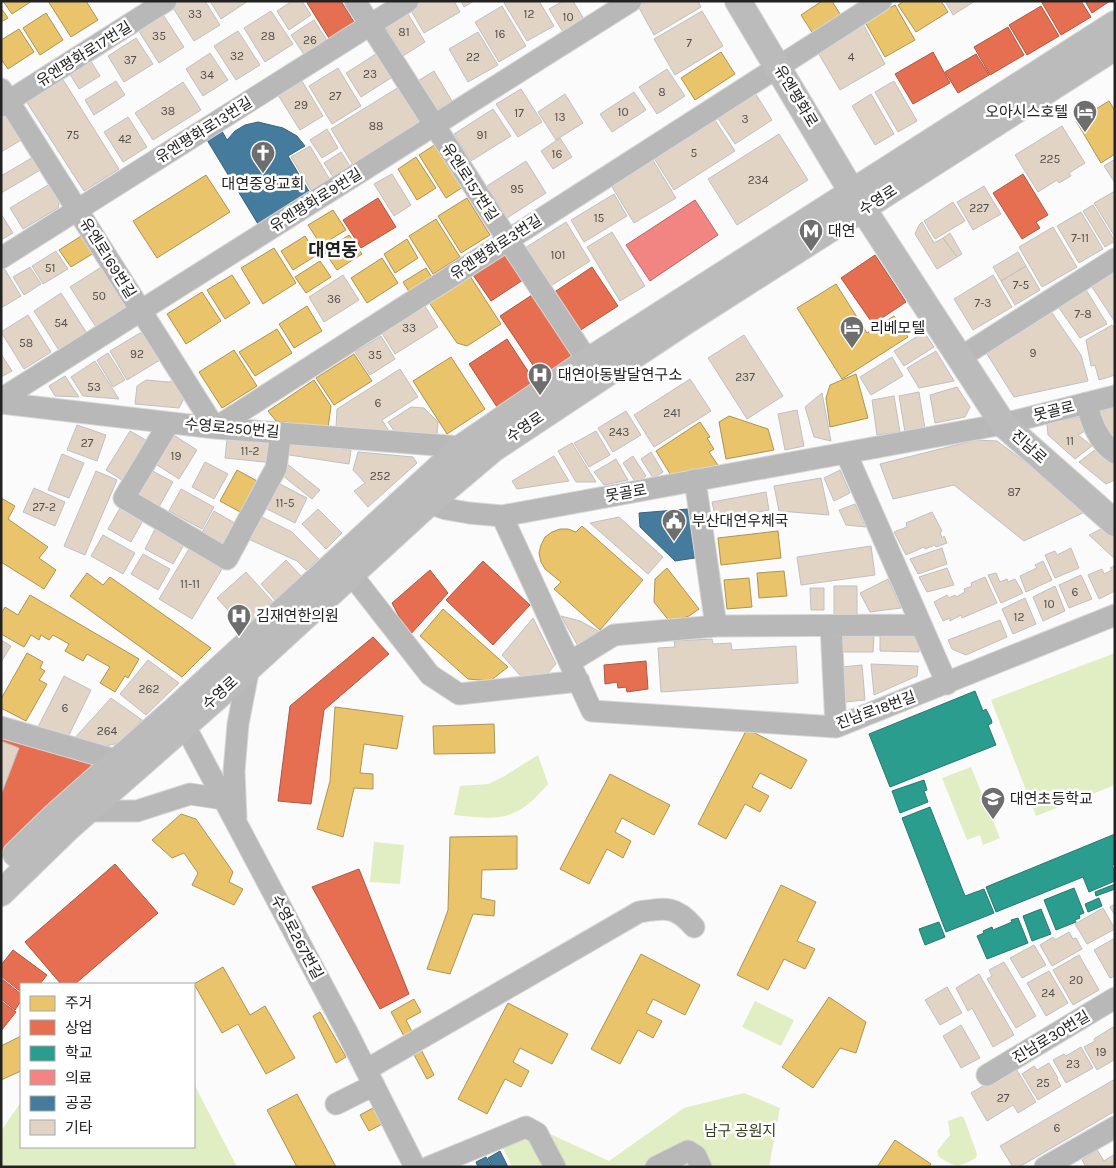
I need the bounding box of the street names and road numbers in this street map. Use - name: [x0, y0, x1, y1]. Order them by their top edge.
- street label: 유엔평화로17번길: [33, 18, 135, 90]
- street label: 유엔평화로: [771, 62, 821, 130]
- street label: 유엔평화로13번길: [152, 93, 256, 167]
- street label: 유엔로157번길: [438, 140, 502, 224]
- street label: 유엔평화로9번길: [267, 164, 365, 236]
- street label: 수영로: [856, 181, 900, 219]
- street label: 유엔평화로3번길: [447, 211, 545, 283]
- street label: 유엔로169번길: [76, 215, 140, 301]
- street label: 못골로: [1032, 397, 1076, 425]
- street label: 수영로: [503, 408, 547, 446]
- street label: 수영로250번길: [184, 415, 280, 441]
- street label: 진남로: [1008, 426, 1050, 468]
- street label: 못골로: [604, 481, 648, 505]
- street label: 수영로: [199, 672, 241, 714]
- street label: 진남로18번길: [834, 687, 918, 733]
- street label: 수영로267번길: [267, 892, 327, 982]
- street label: 진남로30번길: [1009, 1007, 1093, 1067]

